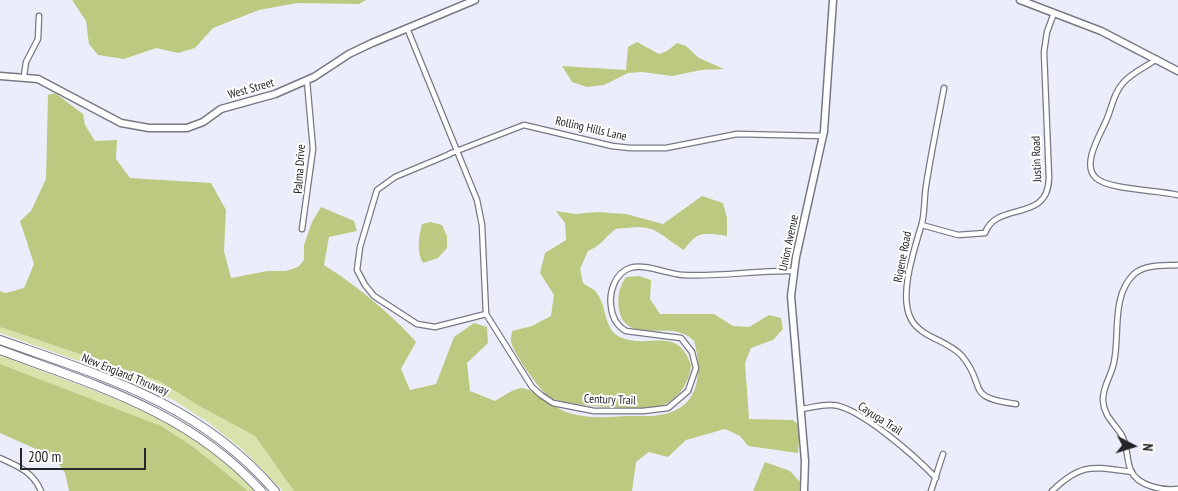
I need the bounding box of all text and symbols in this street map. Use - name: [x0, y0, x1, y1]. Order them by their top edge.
- street label: West Street: [226, 76, 276, 102]
- street label: Rolling Hills Lane: [554, 114, 628, 144]
- street label: Justin Road: [1029, 136, 1045, 182]
- street label: Palma Drive: [291, 144, 309, 194]
- street label: Union Avenue: [776, 213, 802, 273]
- street label: Rigene Road: [891, 230, 915, 284]
- street label: New England Thruway: [79, 351, 171, 399]
- street label: Century Trail: [584, 392, 636, 408]
- street label: Cayuga Trail: [855, 399, 905, 439]
- north arrow: [1108, 421, 1158, 471]
- scale bar: [22, 438, 149, 470]
- text: N: [1139, 443, 1157, 452]
- text: 200 m: [28, 447, 61, 466]

